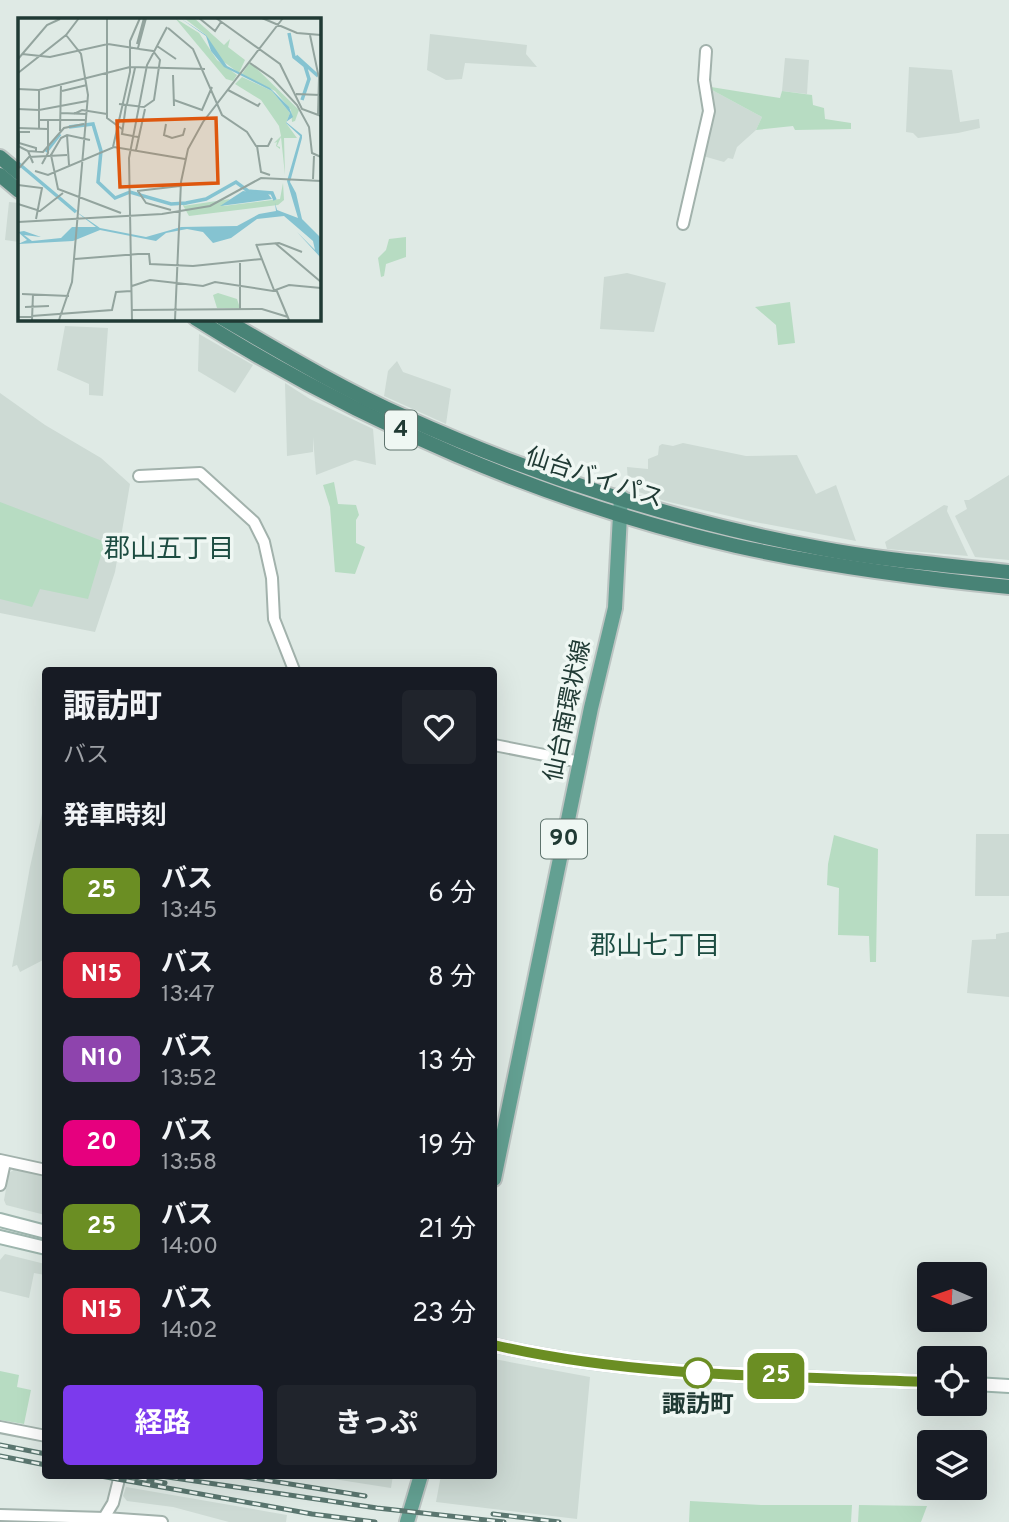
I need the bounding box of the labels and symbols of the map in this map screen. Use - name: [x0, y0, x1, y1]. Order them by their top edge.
- inset map: [18, 18, 320, 320]
- road number: 4: [385, 410, 417, 450]
- street label: 仙台バイパス: [521, 443, 667, 515]
- district label: 郡山五丁目: [104, 534, 234, 567]
- street label: 仙台南環状線: [539, 637, 599, 785]
- road number: 90: [541, 820, 587, 859]
- district label: 郡山七丁目: [590, 931, 720, 964]
- north arrow: [917, 1262, 987, 1332]
- line badge: 25: [744, 1353, 808, 1399]
- marker: 諏訪町: [683, 1358, 713, 1388]
- place label: 諏訪町: [662, 1391, 734, 1421]

